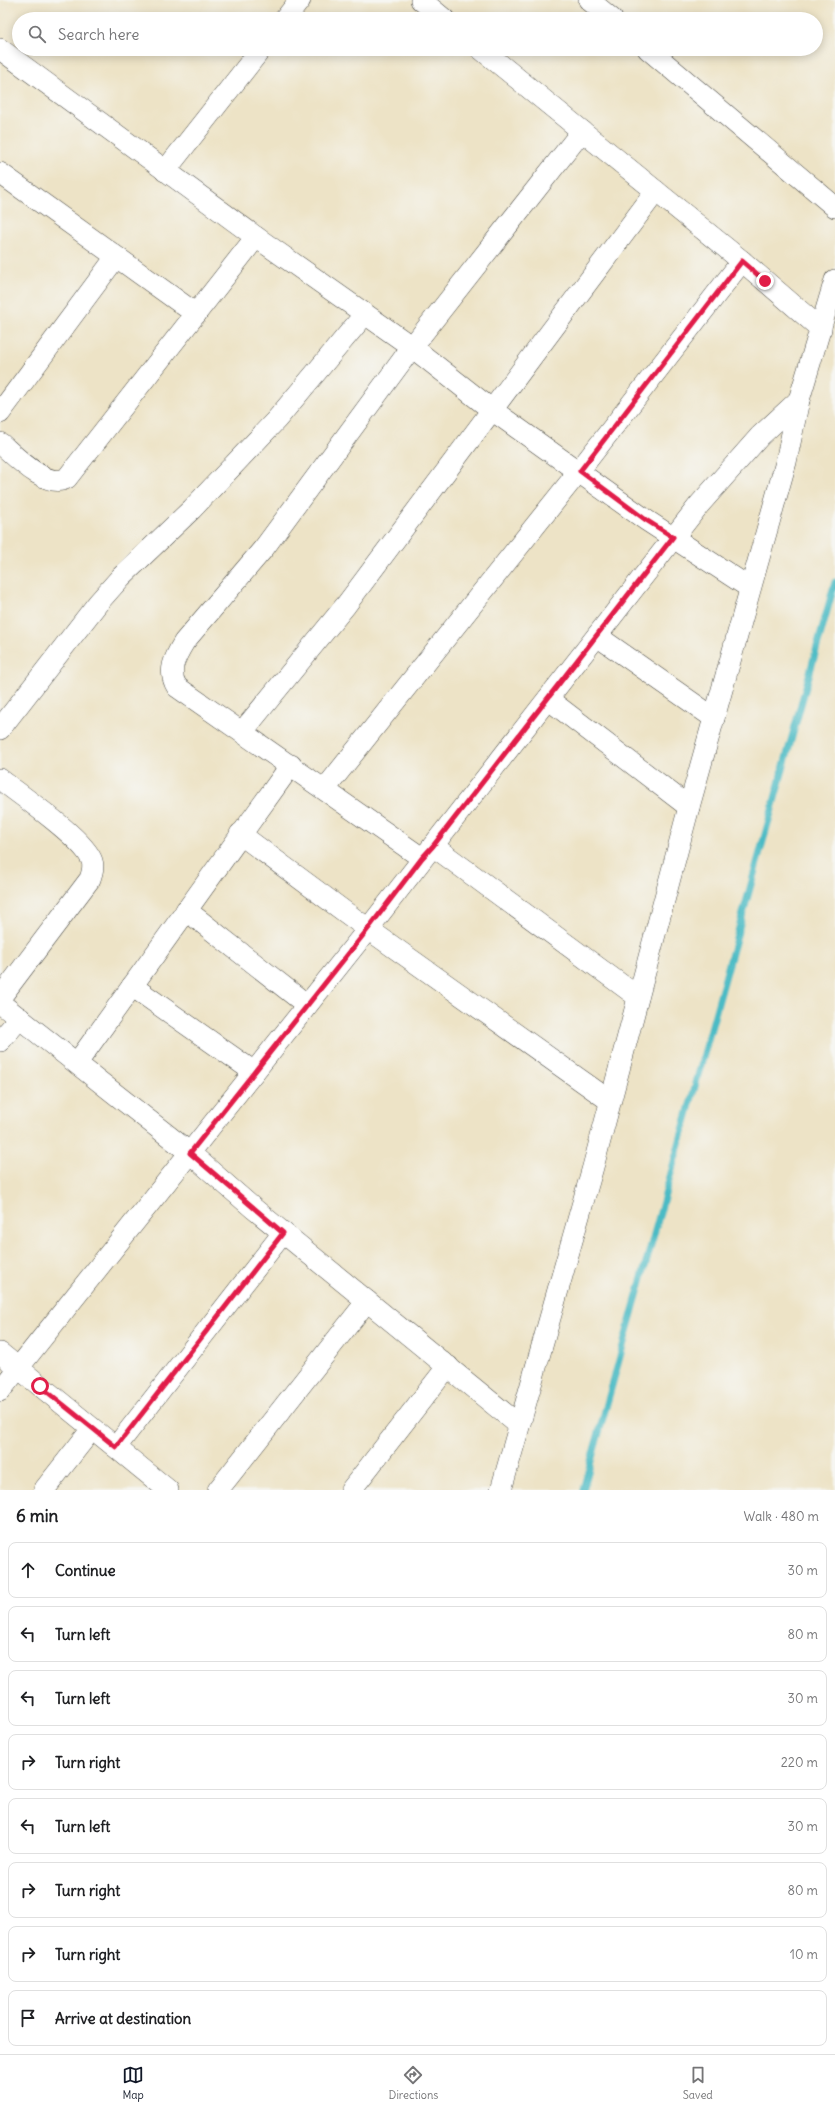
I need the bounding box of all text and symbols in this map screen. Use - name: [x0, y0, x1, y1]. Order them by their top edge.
- search box: [12, 12, 823, 56]
- icon: search: [26, 23, 48, 45]
- text: Search here: [58, 25, 139, 44]
- route end: [756, 272, 774, 290]
- route start: [31, 1377, 49, 1395]
- text: 6 min: [16, 1505, 58, 1527]
- text: Walk · 480 m: [744, 1508, 819, 1525]
- icon: ahead: [17, 1559, 39, 1581]
- text: Continue: [55, 1561, 116, 1580]
- text: 30 m: [788, 1562, 818, 1579]
- icon: left: [17, 1623, 39, 1645]
- text: Turn left: [55, 1625, 110, 1644]
- text: 80 m: [787, 1626, 818, 1643]
- icon: left: [17, 1687, 39, 1709]
- text: Turn left: [55, 1689, 110, 1708]
- text: 30 m: [788, 1690, 818, 1707]
- icon: right: [17, 1751, 39, 1773]
- text: Turn right: [55, 1753, 120, 1772]
- text: 220 m: [781, 1754, 818, 1771]
- icon: left: [17, 1815, 39, 1837]
- text: Turn left: [55, 1817, 110, 1836]
- text: 30 m: [788, 1818, 818, 1835]
- icon: right: [17, 1879, 39, 1901]
- text: Turn right: [55, 1881, 120, 1900]
- text: 80 m: [787, 1882, 818, 1899]
- icon: right: [17, 1943, 39, 1965]
- text: Turn right: [55, 1945, 120, 1964]
- text: 10 m: [790, 1946, 818, 1963]
- icon: arrive: [17, 2007, 39, 2029]
- text: Arrive at destination: [55, 2009, 191, 2028]
- tab: Map: [122, 2064, 144, 2102]
- tab: Directions: [389, 2064, 438, 2102]
- tab: Saved: [683, 2064, 713, 2102]

